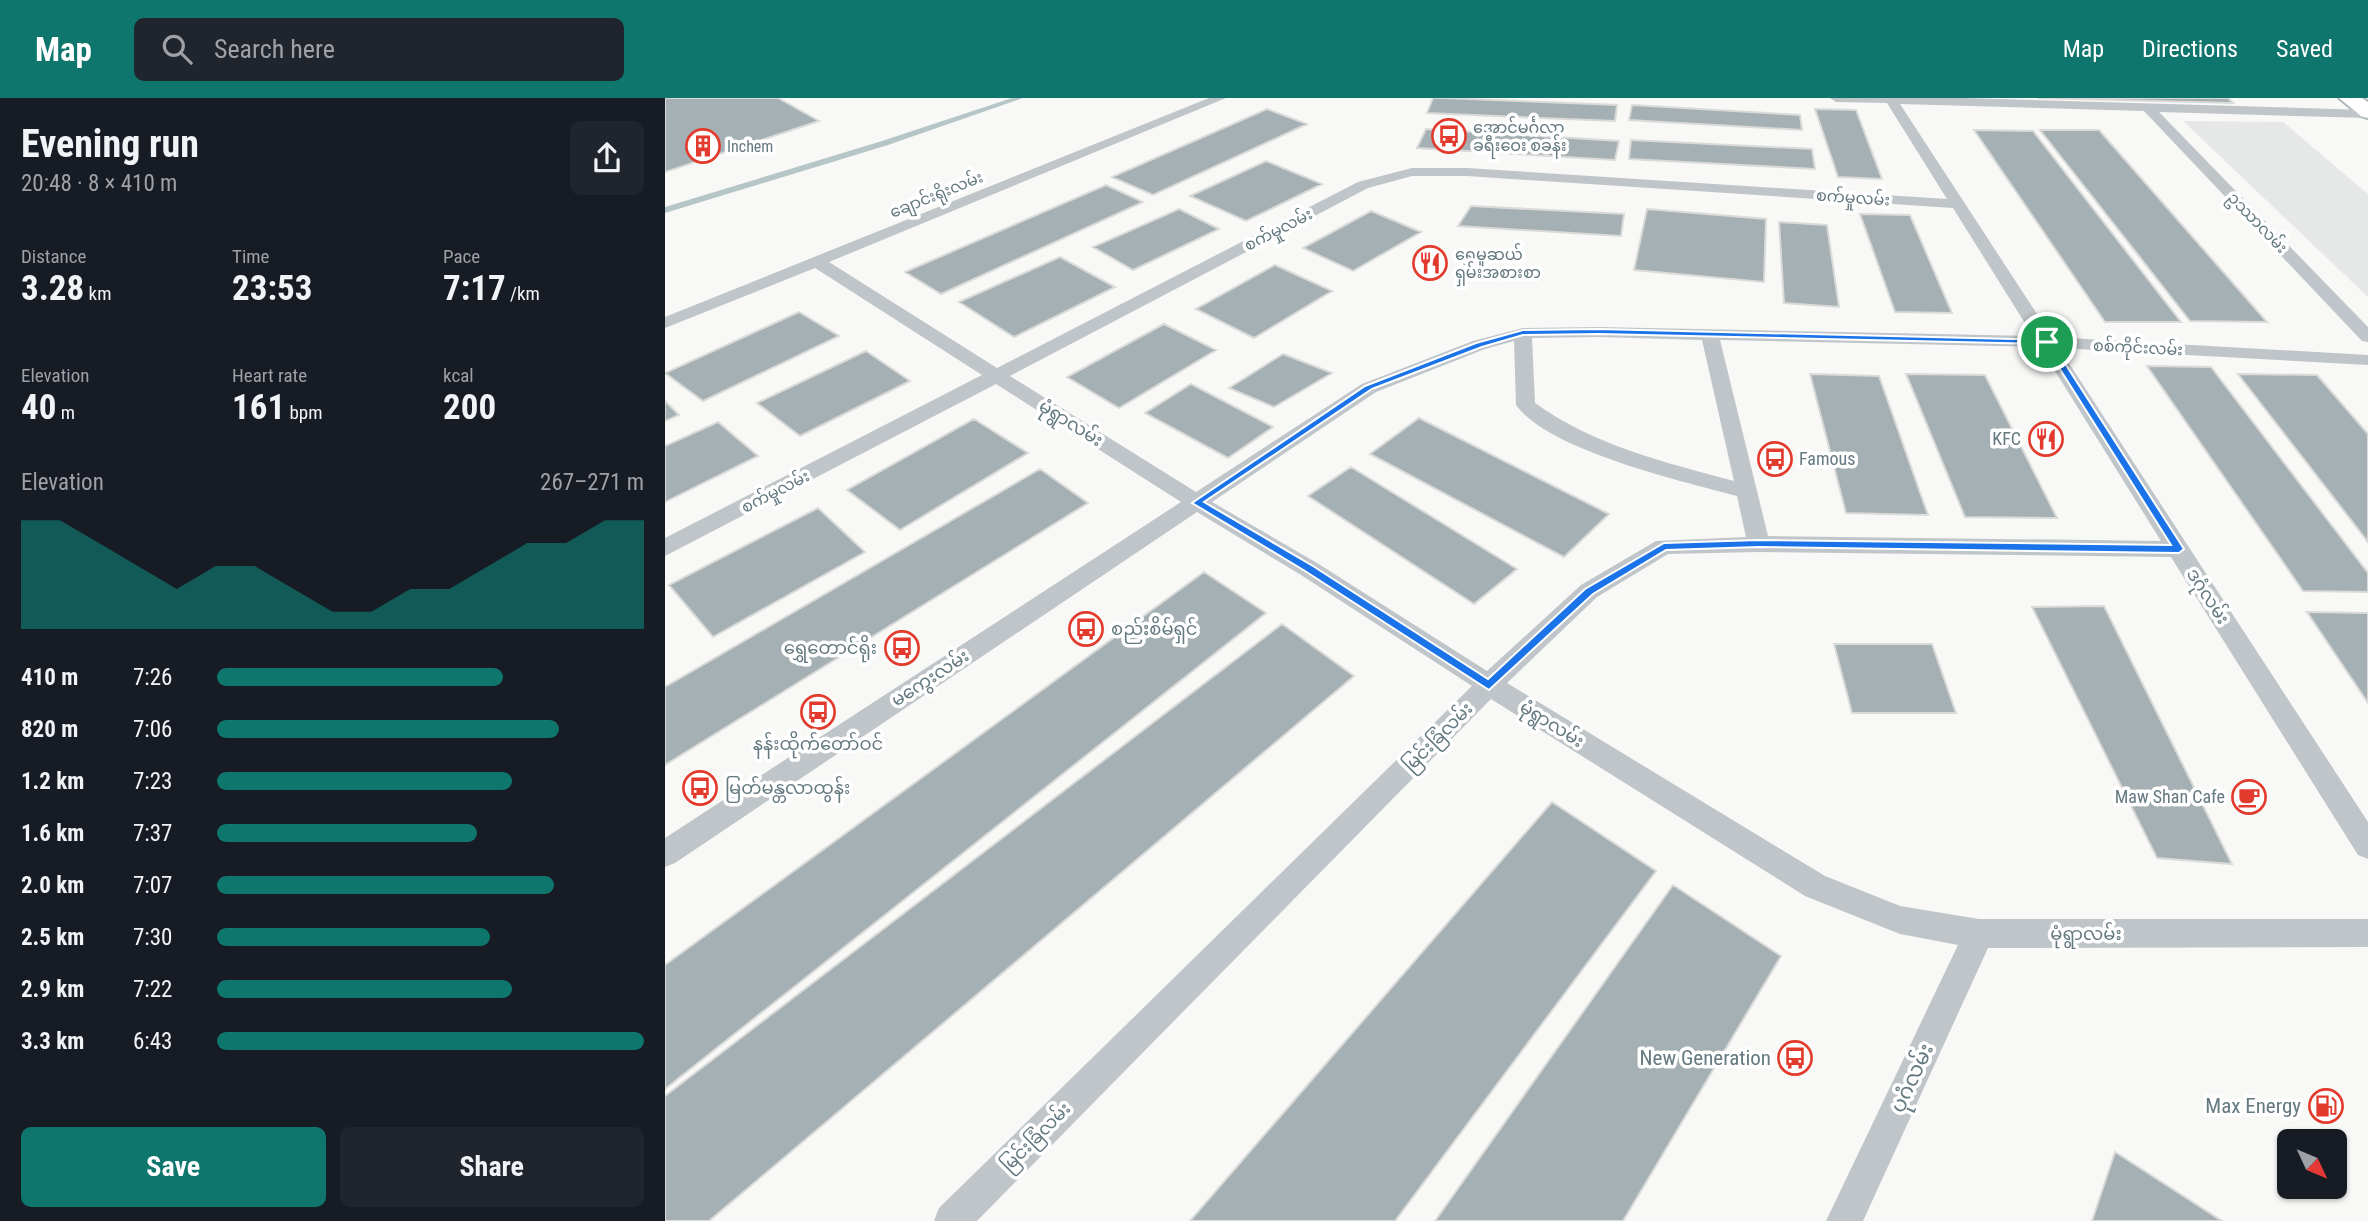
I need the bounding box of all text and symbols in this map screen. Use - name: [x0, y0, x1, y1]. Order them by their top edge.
- search box: [134, 18, 624, 81]
- text: Map: [35, 30, 92, 69]
- icon: search: [158, 30, 196, 68]
- text: Search here: [214, 34, 335, 64]
- text: Map: [2063, 35, 2104, 63]
- text: Directions: [2142, 35, 2238, 63]
- text: Saved: [2276, 35, 2333, 63]
- place label: အောင်မင်္ဂလာ ခရီးဝေး စခန်း: [1473, 116, 1567, 159]
- bus stop icon: အောင်မင်္ဂလာ ခရီးဝေး စခန်း: [1430, 117, 1468, 155]
- button: share: [570, 121, 644, 195]
- text: Evening run: [21, 122, 199, 166]
- building icon: Inchem: [684, 127, 722, 165]
- place label: Inchem: [727, 137, 773, 156]
- street label: ချောင်းရိုးလမ်း: [886, 165, 987, 226]
- text: 20:48 · 8 × 410 m: [21, 170, 177, 197]
- street label: စက်မှုလမ်း: [1815, 183, 1891, 214]
- street label: ဥဿာလမ်း: [2221, 186, 2293, 260]
- street label: စက်မှုလမ်း: [1240, 202, 1317, 258]
- place label: ရွှေမူဆယ် ရှမ်းအစားစာ: [1455, 243, 1541, 287]
- restaurant icon: ရွှေမူဆယ် ရှမ်းအစားစာ: [1411, 244, 1449, 282]
- text: Distance: [21, 245, 86, 268]
- text: Time: [232, 245, 269, 268]
- text: Pace: [443, 245, 480, 268]
- text: 3.28: [21, 268, 84, 309]
- text: 23:53: [232, 268, 312, 309]
- text: 7:17: [443, 268, 506, 309]
- text: km: [84, 282, 111, 305]
- text: /km: [506, 282, 540, 305]
- pin: [2017, 312, 2077, 372]
- icon: arrive: [2028, 323, 2066, 361]
- street label: စစ်ကိုင်းလမ်း: [2092, 334, 2183, 364]
- text: Elevation: [21, 364, 89, 387]
- text: Heart rate: [232, 364, 307, 387]
- text: kcal: [443, 364, 474, 387]
- text: 40: [21, 387, 56, 428]
- text: 161: [232, 387, 285, 428]
- text: 200: [443, 387, 496, 428]
- street label: မုံရွာလမ်း: [1033, 393, 1108, 455]
- text: m: [56, 401, 75, 424]
- text: bpm: [285, 401, 322, 424]
- restaurant icon: KFC: [2027, 420, 2065, 458]
- place label: KFC: [1992, 428, 2021, 449]
- bus stop icon: Famous: [1756, 440, 1794, 478]
- place label: Famous: [1799, 448, 1855, 469]
- street label: စက်မှုလမ်း: [737, 464, 814, 520]
- text: Elevation: [21, 469, 104, 496]
- text: 267–271 m: [540, 469, 644, 496]
- street label: ဒဂုံလမ်း: [2178, 563, 2236, 630]
- bus stop icon: စည်းစိမ်ရှင်: [1067, 610, 1105, 648]
- place label: စည်းစိမ်ရှင်: [1111, 615, 1198, 644]
- bus stop icon: ရွှေတောင်ရိုး: [883, 629, 921, 667]
- place label: ရွှေတောင်ရိုး: [784, 634, 877, 663]
- street label: မကွေးလမ်း: [886, 643, 975, 715]
- text: 410 m: [21, 664, 78, 691]
- text: 7:26: [133, 664, 172, 691]
- bus stop icon: နန်းထိုက်တော်ဝင်: [799, 693, 837, 731]
- street label: မုံရွာလမ်း: [1514, 694, 1589, 756]
- street label: မြင်းခြံလမ်း: [1397, 696, 1480, 779]
- text: 820 m: [21, 716, 78, 743]
- text: 7:06: [133, 716, 172, 743]
- place label: နန်းထိုက်တော်ဝင်: [753, 730, 883, 759]
- text: 1.2 km: [21, 768, 84, 795]
- text: 7:23: [133, 768, 172, 795]
- bus stop icon: မြတ်မန္တလာထွန်း: [681, 769, 719, 807]
- place label: မြတ်မန္တလာထွန်း: [725, 775, 850, 803]
- cafe icon: Maw Shan Cafe: [2230, 778, 2268, 816]
- place label: Maw Shan Cafe: [2115, 786, 2225, 807]
- text: 1.6 km: [21, 820, 84, 847]
- text: 7:37: [133, 820, 172, 847]
- text: 2.0 km: [21, 872, 84, 899]
- text: 7:07: [133, 872, 172, 899]
- street label: မုံရွာလမ်း: [2050, 921, 2122, 949]
- text: 2.5 km: [21, 924, 84, 951]
- text: 7:30: [133, 924, 172, 951]
- text: 2.9 km: [21, 976, 84, 1003]
- text: 7:22: [133, 976, 172, 1003]
- text: 3.3 km: [21, 1028, 84, 1055]
- text: 6:43: [133, 1028, 172, 1055]
- street label: ပုဂံလမ်း: [1882, 1038, 1943, 1118]
- bus stop icon: New Generation: [1776, 1039, 1814, 1077]
- place label: New Generation: [1640, 1046, 1771, 1070]
- fuel station icon: Max Energy: [2307, 1087, 2345, 1125]
- place label: Max Energy: [2205, 1094, 2301, 1118]
- street label: မြင်းခြံလမ်း: [995, 1096, 1078, 1179]
- button: Save: [21, 1127, 326, 1207]
- button: Share: [340, 1127, 644, 1207]
- north arrow: [2277, 1129, 2347, 1199]
- map controls: [2277, 1129, 2347, 1199]

